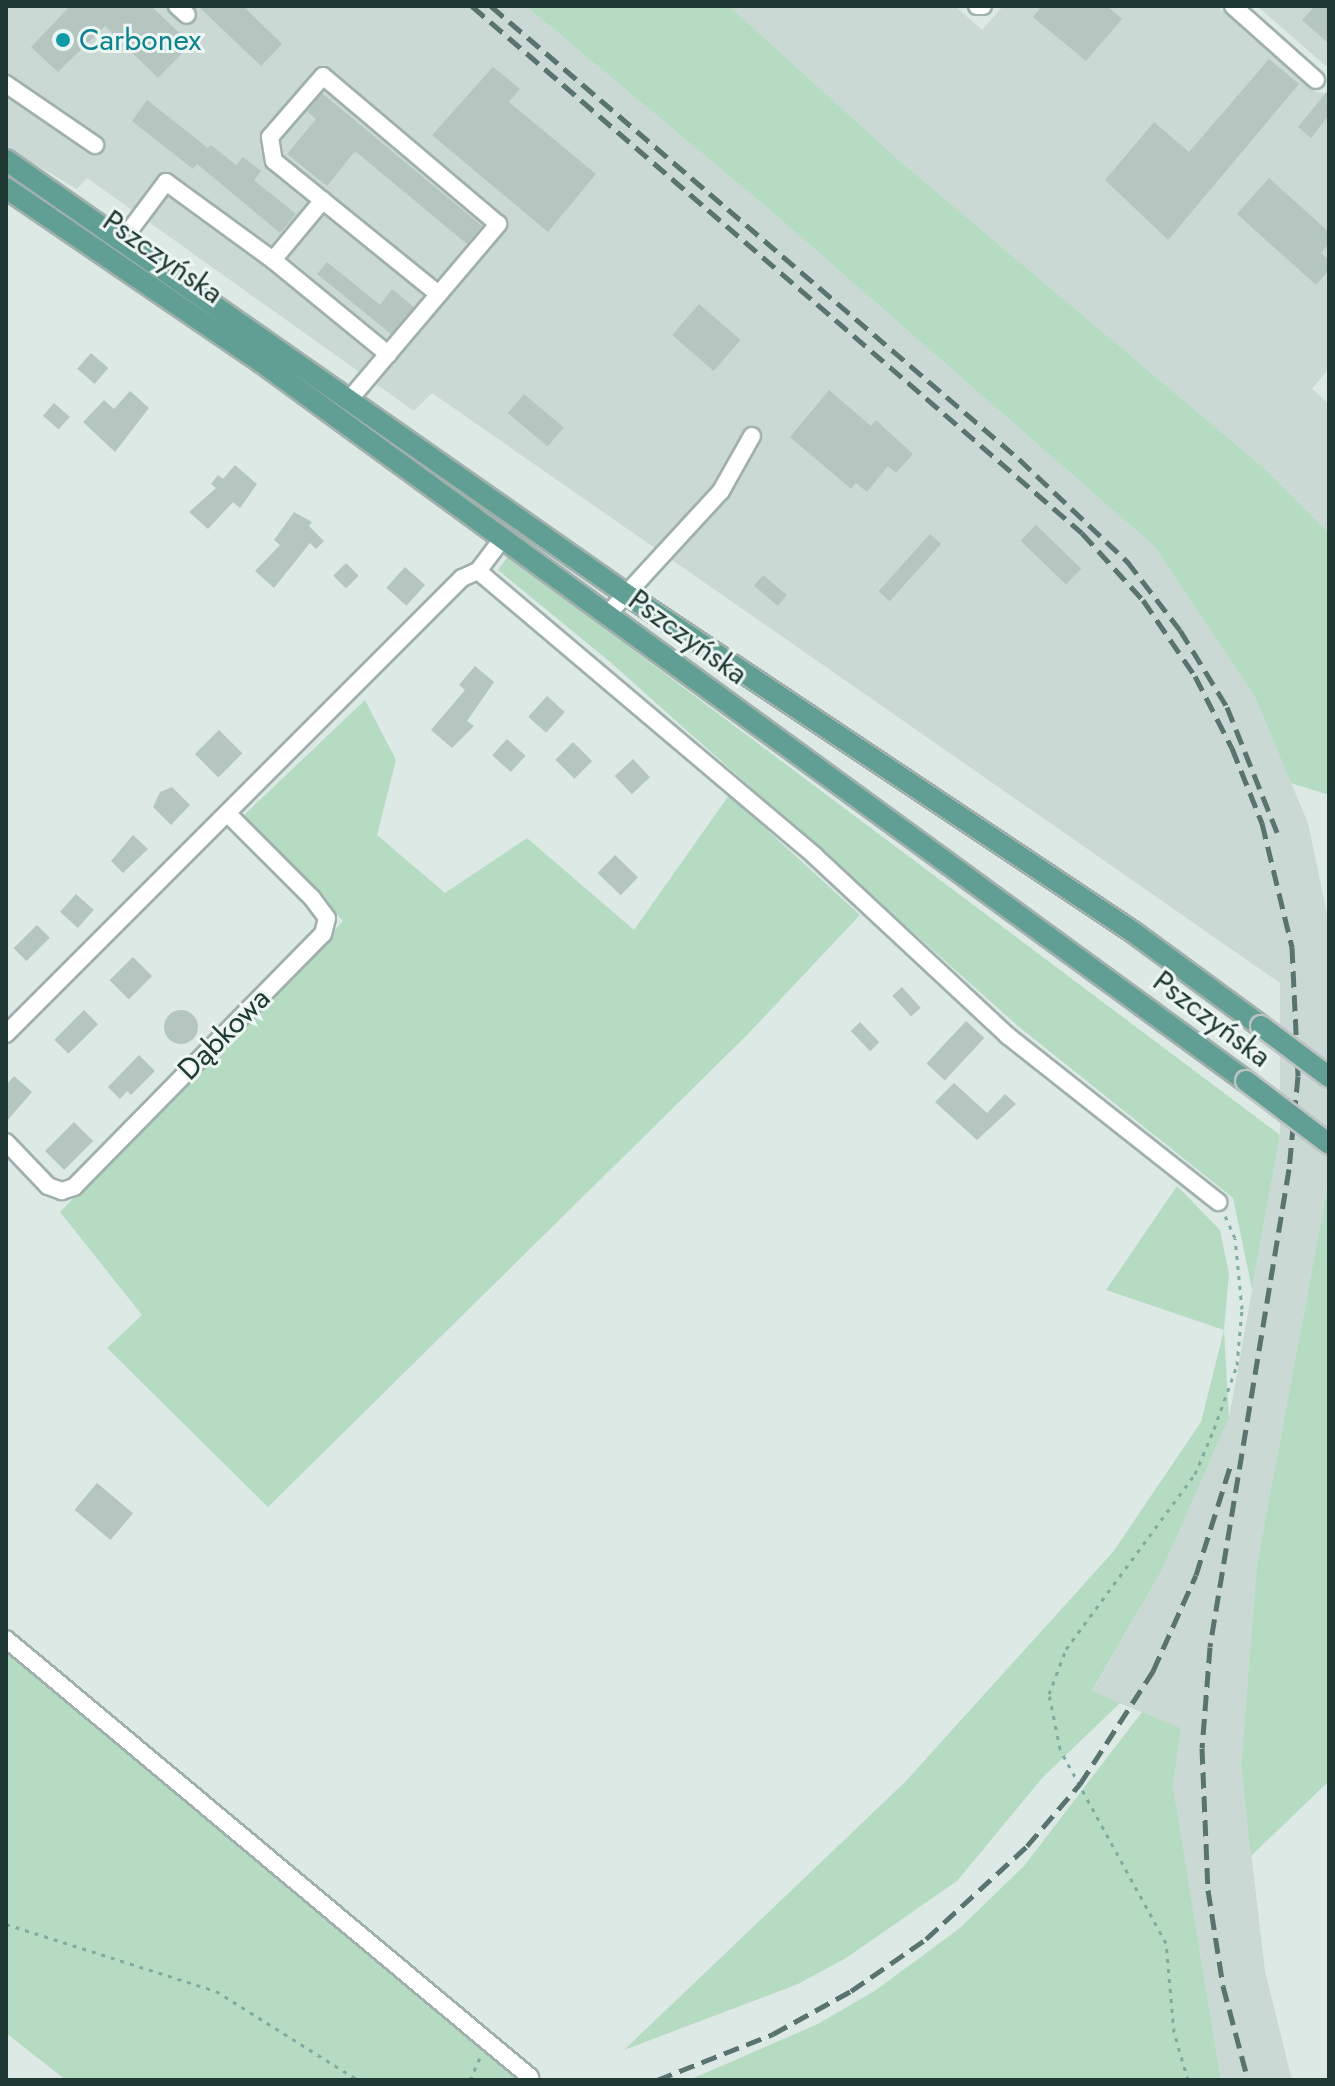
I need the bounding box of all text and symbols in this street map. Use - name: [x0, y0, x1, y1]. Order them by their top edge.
- place label: Carbonex: [79, 22, 201, 58]
- marker: Carbonex: [54, 31, 72, 49]
- street label: Pszczyńska: [96, 203, 230, 311]
- street label: Pszczyńska: [622, 582, 754, 692]
- street label: Pszczyńska: [1146, 963, 1278, 1075]
- street label: Dąbkowa: [170, 980, 278, 1088]

